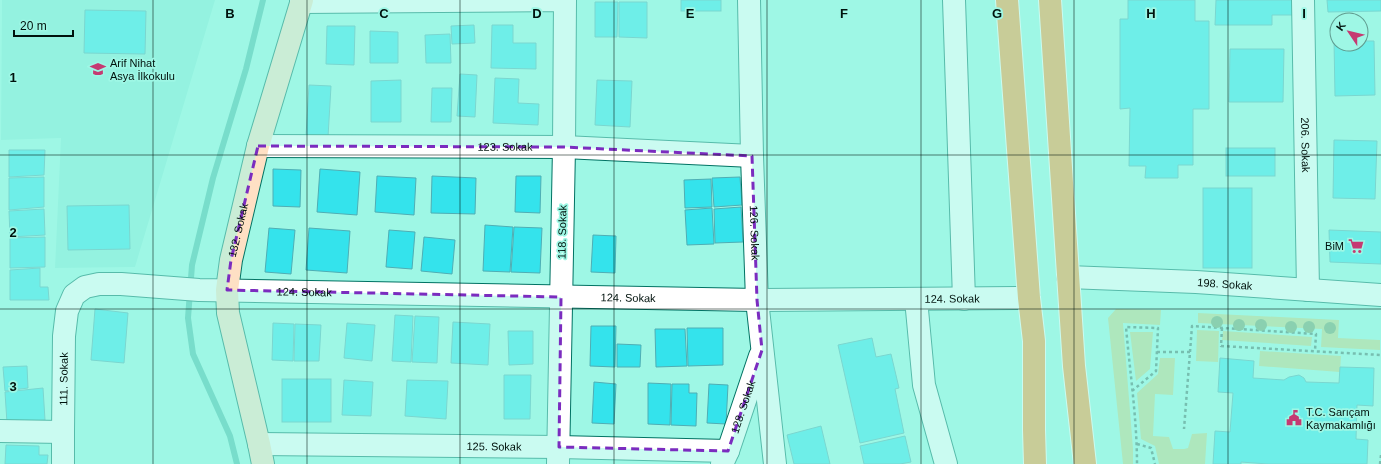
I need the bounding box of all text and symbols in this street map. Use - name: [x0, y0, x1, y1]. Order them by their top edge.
- text: B: [225, 6, 235, 21]
- text: C: [379, 6, 389, 21]
- text: D: [532, 6, 542, 21]
- text: E: [686, 6, 695, 21]
- text: F: [840, 6, 848, 21]
- text: G: [992, 6, 1002, 21]
- text: H: [1146, 6, 1156, 21]
- text: I: [1302, 6, 1306, 21]
- scale bar: [14, 12, 73, 38]
- north arrow: [1329, 12, 1369, 52]
- text: 20 m: [20, 19, 47, 33]
- text: K: [1334, 20, 1348, 33]
- place label: Arif Nihat Asya İlkokulu: [110, 57, 175, 82]
- school or university icon: Arif Nihat Asya İlkokulu: [89, 60, 107, 78]
- text: 1: [9, 70, 17, 85]
- street label: 206. Sokak: [1299, 117, 1312, 173]
- street label: 123. Sokak: [477, 141, 533, 153]
- street label: 132. Sokak: [226, 201, 250, 258]
- street label: 118. Sokak: [556, 204, 568, 259]
- street label: 126. Sokak: [748, 205, 762, 261]
- text: 2: [9, 225, 17, 240]
- supermarket icon: BiM: [1347, 237, 1365, 255]
- place label: BiM: [1325, 240, 1344, 252]
- street label: 198. Sokak: [1197, 276, 1253, 292]
- street label: 124. Sokak: [277, 285, 332, 298]
- street label: 124. Sokak: [600, 291, 656, 304]
- street label: 124. Sokak: [925, 292, 980, 305]
- street label: 111. Sokak: [57, 352, 70, 406]
- street label: 128. Sokak: [728, 378, 758, 435]
- text: 3: [9, 379, 17, 394]
- place label: T.C. Sarıçam Kaymakamlığı: [1306, 406, 1376, 431]
- public building icon: T.C. Sarıçam Kaymakamlığı: [1285, 409, 1303, 427]
- street label: 125. Sokak: [466, 440, 522, 453]

